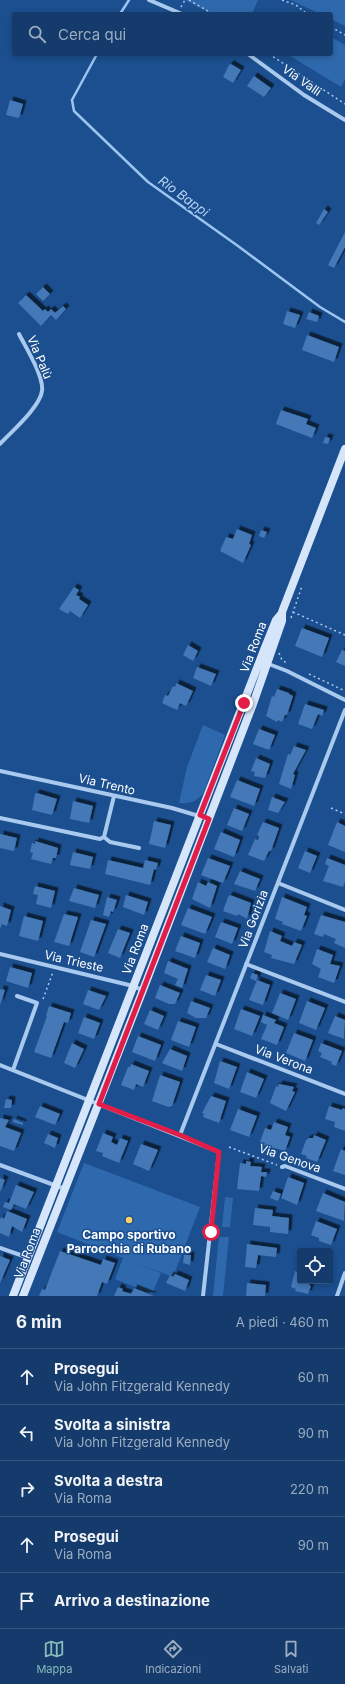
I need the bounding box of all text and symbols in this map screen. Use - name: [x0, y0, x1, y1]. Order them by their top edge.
- search box: [12, 12, 333, 56]
- icon: search: [26, 23, 48, 45]
- text: Cerca qui: [58, 25, 126, 44]
- street label: Via Valli: [279, 61, 325, 99]
- water label: Rio Bappi: [156, 172, 213, 220]
- street label: Via Palù: [24, 333, 56, 381]
- street label: Via Roma: [236, 619, 270, 675]
- route end: [235, 694, 253, 712]
- street label: Via Trento: [77, 770, 137, 798]
- street label: Via Gorizia: [235, 888, 271, 950]
- street label: Via Roma: [118, 921, 152, 977]
- street label: Via Trieste: [43, 947, 105, 975]
- street label: Via Verona: [253, 1041, 315, 1077]
- street label: Via Genova: [257, 1140, 323, 1176]
- marker: Campo sportivo Parrocchia di Rubano: [124, 1215, 134, 1225]
- route start: [202, 1223, 220, 1241]
- street label: Via Roma: [10, 1225, 44, 1281]
- place label: Campo sportivo Parrocchia di Rubano: [67, 1227, 191, 1256]
- map controls: [297, 1248, 333, 1284]
- button: locate: [297, 1248, 333, 1284]
- text: 6 min: [16, 1312, 62, 1332]
- text: A piedi · 460 m: [236, 1314, 329, 1330]
- text: Prosegui: [54, 1359, 119, 1378]
- icon: ahead: [16, 1366, 38, 1388]
- text: 60 m: [298, 1369, 329, 1385]
- text: Via John Fitzgerald Kennedy: [54, 1378, 230, 1394]
- text: Svolta a sinistra: [54, 1415, 171, 1434]
- icon: left: [16, 1422, 38, 1444]
- text: 90 m: [298, 1425, 329, 1441]
- text: Via John Fitzgerald Kennedy: [54, 1434, 230, 1450]
- text: Svolta a destra: [54, 1471, 163, 1490]
- icon: right: [16, 1478, 38, 1500]
- text: 220 m: [290, 1481, 329, 1497]
- text: Via Roma: [54, 1490, 112, 1506]
- text: Prosegui: [54, 1527, 119, 1546]
- icon: ahead: [16, 1534, 38, 1556]
- text: 90 m: [298, 1537, 329, 1553]
- text: Via Roma: [54, 1546, 112, 1562]
- icon: arrive: [16, 1590, 38, 1612]
- text: Arrivo a destinazione: [54, 1591, 210, 1610]
- tab: Mappa: [36, 1638, 72, 1676]
- tab: Indicazioni: [145, 1638, 201, 1676]
- tab: Salvati: [274, 1638, 309, 1676]

